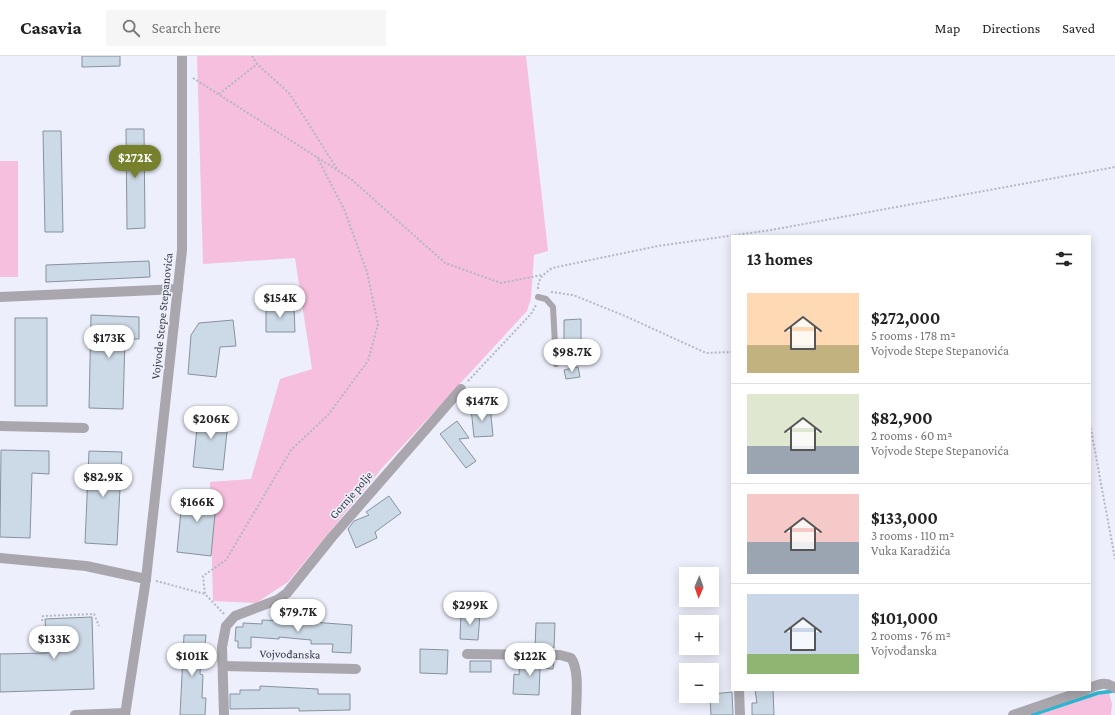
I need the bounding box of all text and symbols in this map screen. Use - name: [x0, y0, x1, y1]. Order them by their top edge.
- search box: [106, 10, 386, 46]
- text: Casavia: [20, 17, 82, 38]
- icon: search: [120, 17, 142, 39]
- text: Search here: [152, 20, 221, 36]
- text: Map: [935, 20, 960, 36]
- text: Directions: [982, 20, 1040, 36]
- text: Saved: [1062, 20, 1095, 36]
- pin: $272K: [107, 145, 163, 179]
- text: $272K: [118, 150, 152, 165]
- icon: filters: [1053, 248, 1075, 270]
- text: 13 homes: [747, 250, 813, 269]
- street label: Vojvode Stepe Stepanovića: [148, 252, 176, 380]
- pin: $154K: [252, 285, 308, 319]
- text: $154K: [263, 290, 297, 305]
- icon: home: [779, 309, 827, 357]
- text: $272,000: [871, 309, 940, 328]
- pin: $173K: [81, 325, 137, 359]
- text: 5 rooms · 178 m²: [871, 328, 956, 343]
- text: $173K: [93, 330, 125, 345]
- pin: $98.7K: [539, 339, 605, 373]
- text: Vojvode Stepe Stepanovića: [871, 343, 1009, 358]
- text: $98.7K: [553, 344, 591, 359]
- pin: $147K: [454, 388, 510, 422]
- text: $147K: [466, 393, 498, 408]
- pin: $206K: [183, 406, 239, 440]
- text: $82,900: [871, 409, 933, 428]
- icon: home: [779, 410, 827, 458]
- text: $206K: [193, 411, 229, 426]
- text: 2 rooms · 60 m²: [871, 428, 952, 443]
- text: Vojvode Stepe Stepanovića: [871, 443, 1009, 458]
- pin: $82.9K: [70, 464, 136, 498]
- street label: Gornje polje: [327, 468, 375, 522]
- text: $82.9K: [83, 469, 123, 484]
- pin: $166K: [169, 489, 225, 523]
- text: $166K: [180, 494, 214, 509]
- text: $133,000: [871, 509, 938, 528]
- icon: home: [779, 510, 827, 558]
- text: 3 rooms · 110 m²: [871, 528, 954, 543]
- text: Vuka Karadžića: [871, 543, 951, 558]
- north arrow: [679, 567, 719, 607]
- map controls: [679, 567, 719, 703]
- pin: $299K: [442, 592, 498, 626]
- text: $299K: [452, 597, 488, 612]
- pin: $79.7K: [265, 599, 331, 633]
- text: $79.7K: [279, 604, 317, 619]
- text: $101,000: [871, 609, 938, 628]
- icon: home: [779, 610, 827, 658]
- button: +: [679, 615, 719, 655]
- pin: $133K: [26, 626, 82, 660]
- text: 2 rooms · 76 m²: [871, 628, 951, 643]
- text: $133K: [38, 631, 70, 646]
- pin: $101K: [164, 643, 220, 677]
- pin: $122K: [502, 643, 558, 677]
- text: Vojvođanska: [871, 643, 937, 658]
- street label: Vojvođanska: [259, 646, 321, 662]
- text: $101K: [176, 648, 208, 663]
- text: $122K: [514, 648, 546, 663]
- button: −: [679, 663, 719, 703]

